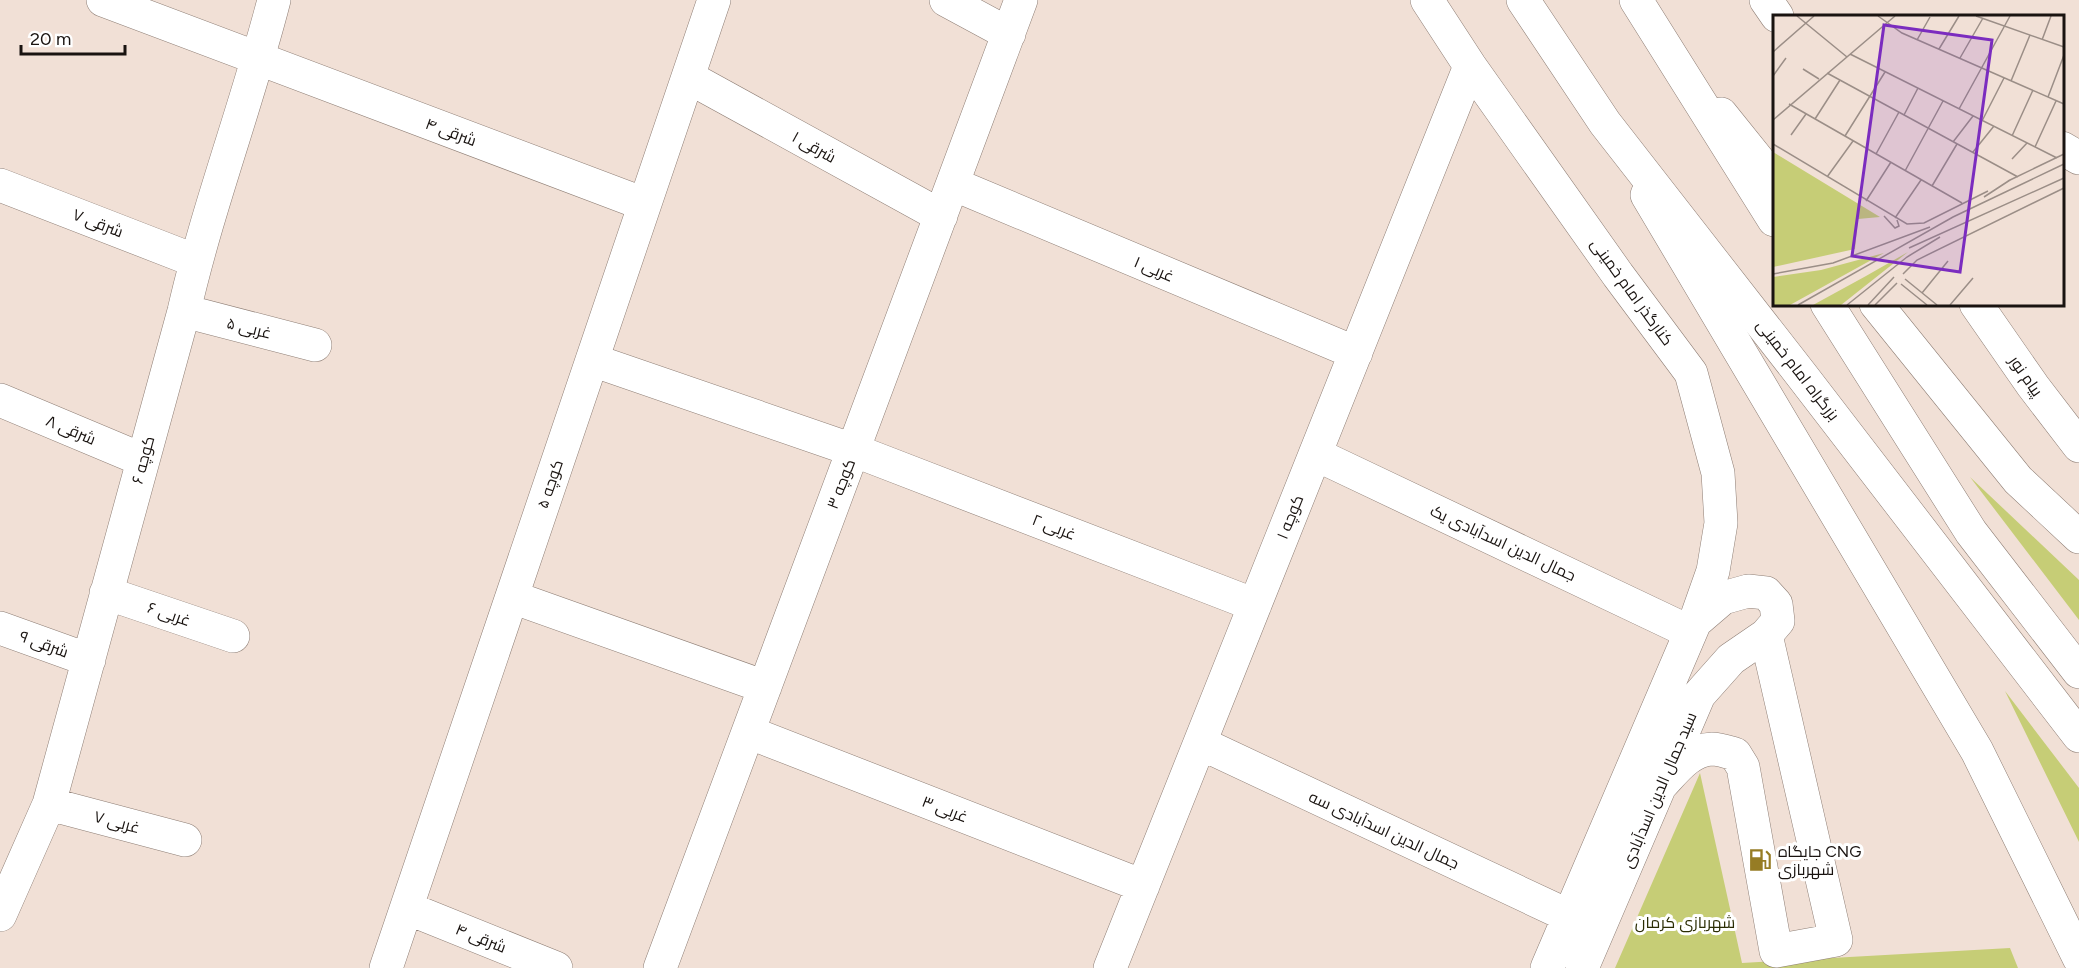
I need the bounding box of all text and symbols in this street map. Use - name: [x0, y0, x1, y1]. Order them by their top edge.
- inset map: [1773, 15, 2064, 306]
- scale bar: [21, 18, 124, 56]
- text: 20 m: [30, 28, 71, 50]
- street label: شرقی ۴: [422, 114, 479, 151]
- street label: شرقی ۱: [788, 127, 839, 168]
- street label: شرقی ۷: [70, 205, 126, 242]
- street label: کنارگذر امام خمینی: [1585, 235, 1677, 350]
- street label: غربی ۱: [1131, 252, 1177, 287]
- street label: غربی ۵: [224, 313, 273, 344]
- street label: بزرگراه امام خمینی: [1751, 316, 1843, 426]
- street label: پیام نور: [2003, 351, 2047, 402]
- street label: شرقی ۸: [43, 411, 99, 450]
- street label: کوچه ۶: [127, 434, 160, 487]
- street label: کوچه ۳: [823, 456, 861, 512]
- street label: کوچه ۵: [533, 457, 569, 511]
- street label: کوچه ۱: [1273, 492, 1309, 543]
- street label: جمال الدین اسدآبادی یک: [1427, 501, 1579, 586]
- street label: غربی ۲: [1029, 510, 1078, 545]
- street label: غربی ۶: [145, 598, 193, 631]
- street label: شرقی ۹: [17, 626, 71, 663]
- street label: سید جمال الدین اسدآبادی: [1618, 709, 1701, 871]
- street label: جمال الدین اسدآبادی سه: [1305, 787, 1462, 874]
- street label: غربی ۳: [919, 792, 971, 827]
- street label: غربی ۷: [92, 807, 142, 838]
- place label: جایگاه CNG شهربازی: [1778, 842, 1861, 880]
- fuel station icon: جایگاه CNG شهربازی: [1747, 847, 1773, 873]
- park label: شهربازی کرمان: [1635, 913, 1735, 933]
- street label: شرقی ۴: [452, 919, 509, 958]

